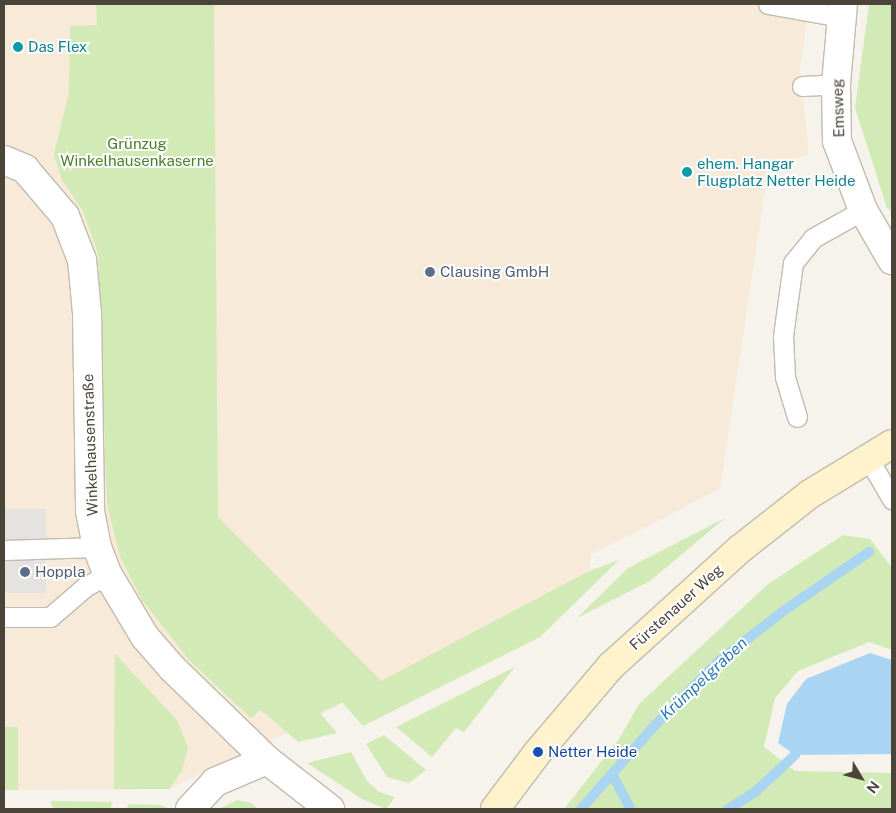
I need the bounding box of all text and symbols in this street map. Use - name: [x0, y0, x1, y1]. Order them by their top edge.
- place label: Das Flex: [28, 38, 87, 56]
- marker: Das Flex: [12, 41, 24, 53]
- street label: Emsweg: [828, 78, 848, 138]
- park label: Grünzug Winkelhausenkaserne: [60, 134, 214, 169]
- place label: ehem. Hangar Flugplatz Netter Heide: [697, 154, 855, 189]
- marker: ehem. Hangar Flugplatz Netter Heide: [681, 166, 693, 178]
- place label: Clausing GmbH: [440, 263, 549, 281]
- marker: Clausing GmbH: [424, 266, 436, 278]
- street label: Winkelhausenstraße: [79, 373, 101, 517]
- street label: Fürstenauer Weg: [625, 560, 727, 654]
- place label: Hoppla: [35, 563, 85, 581]
- marker: Hoppla: [19, 566, 31, 578]
- water label: Krümpelgraben: [656, 634, 752, 724]
- place label: Netter Heide: [548, 743, 637, 761]
- marker: Netter Heide: [532, 746, 544, 758]
- north arrow: [836, 753, 886, 803]
- text: N: [863, 778, 883, 796]

